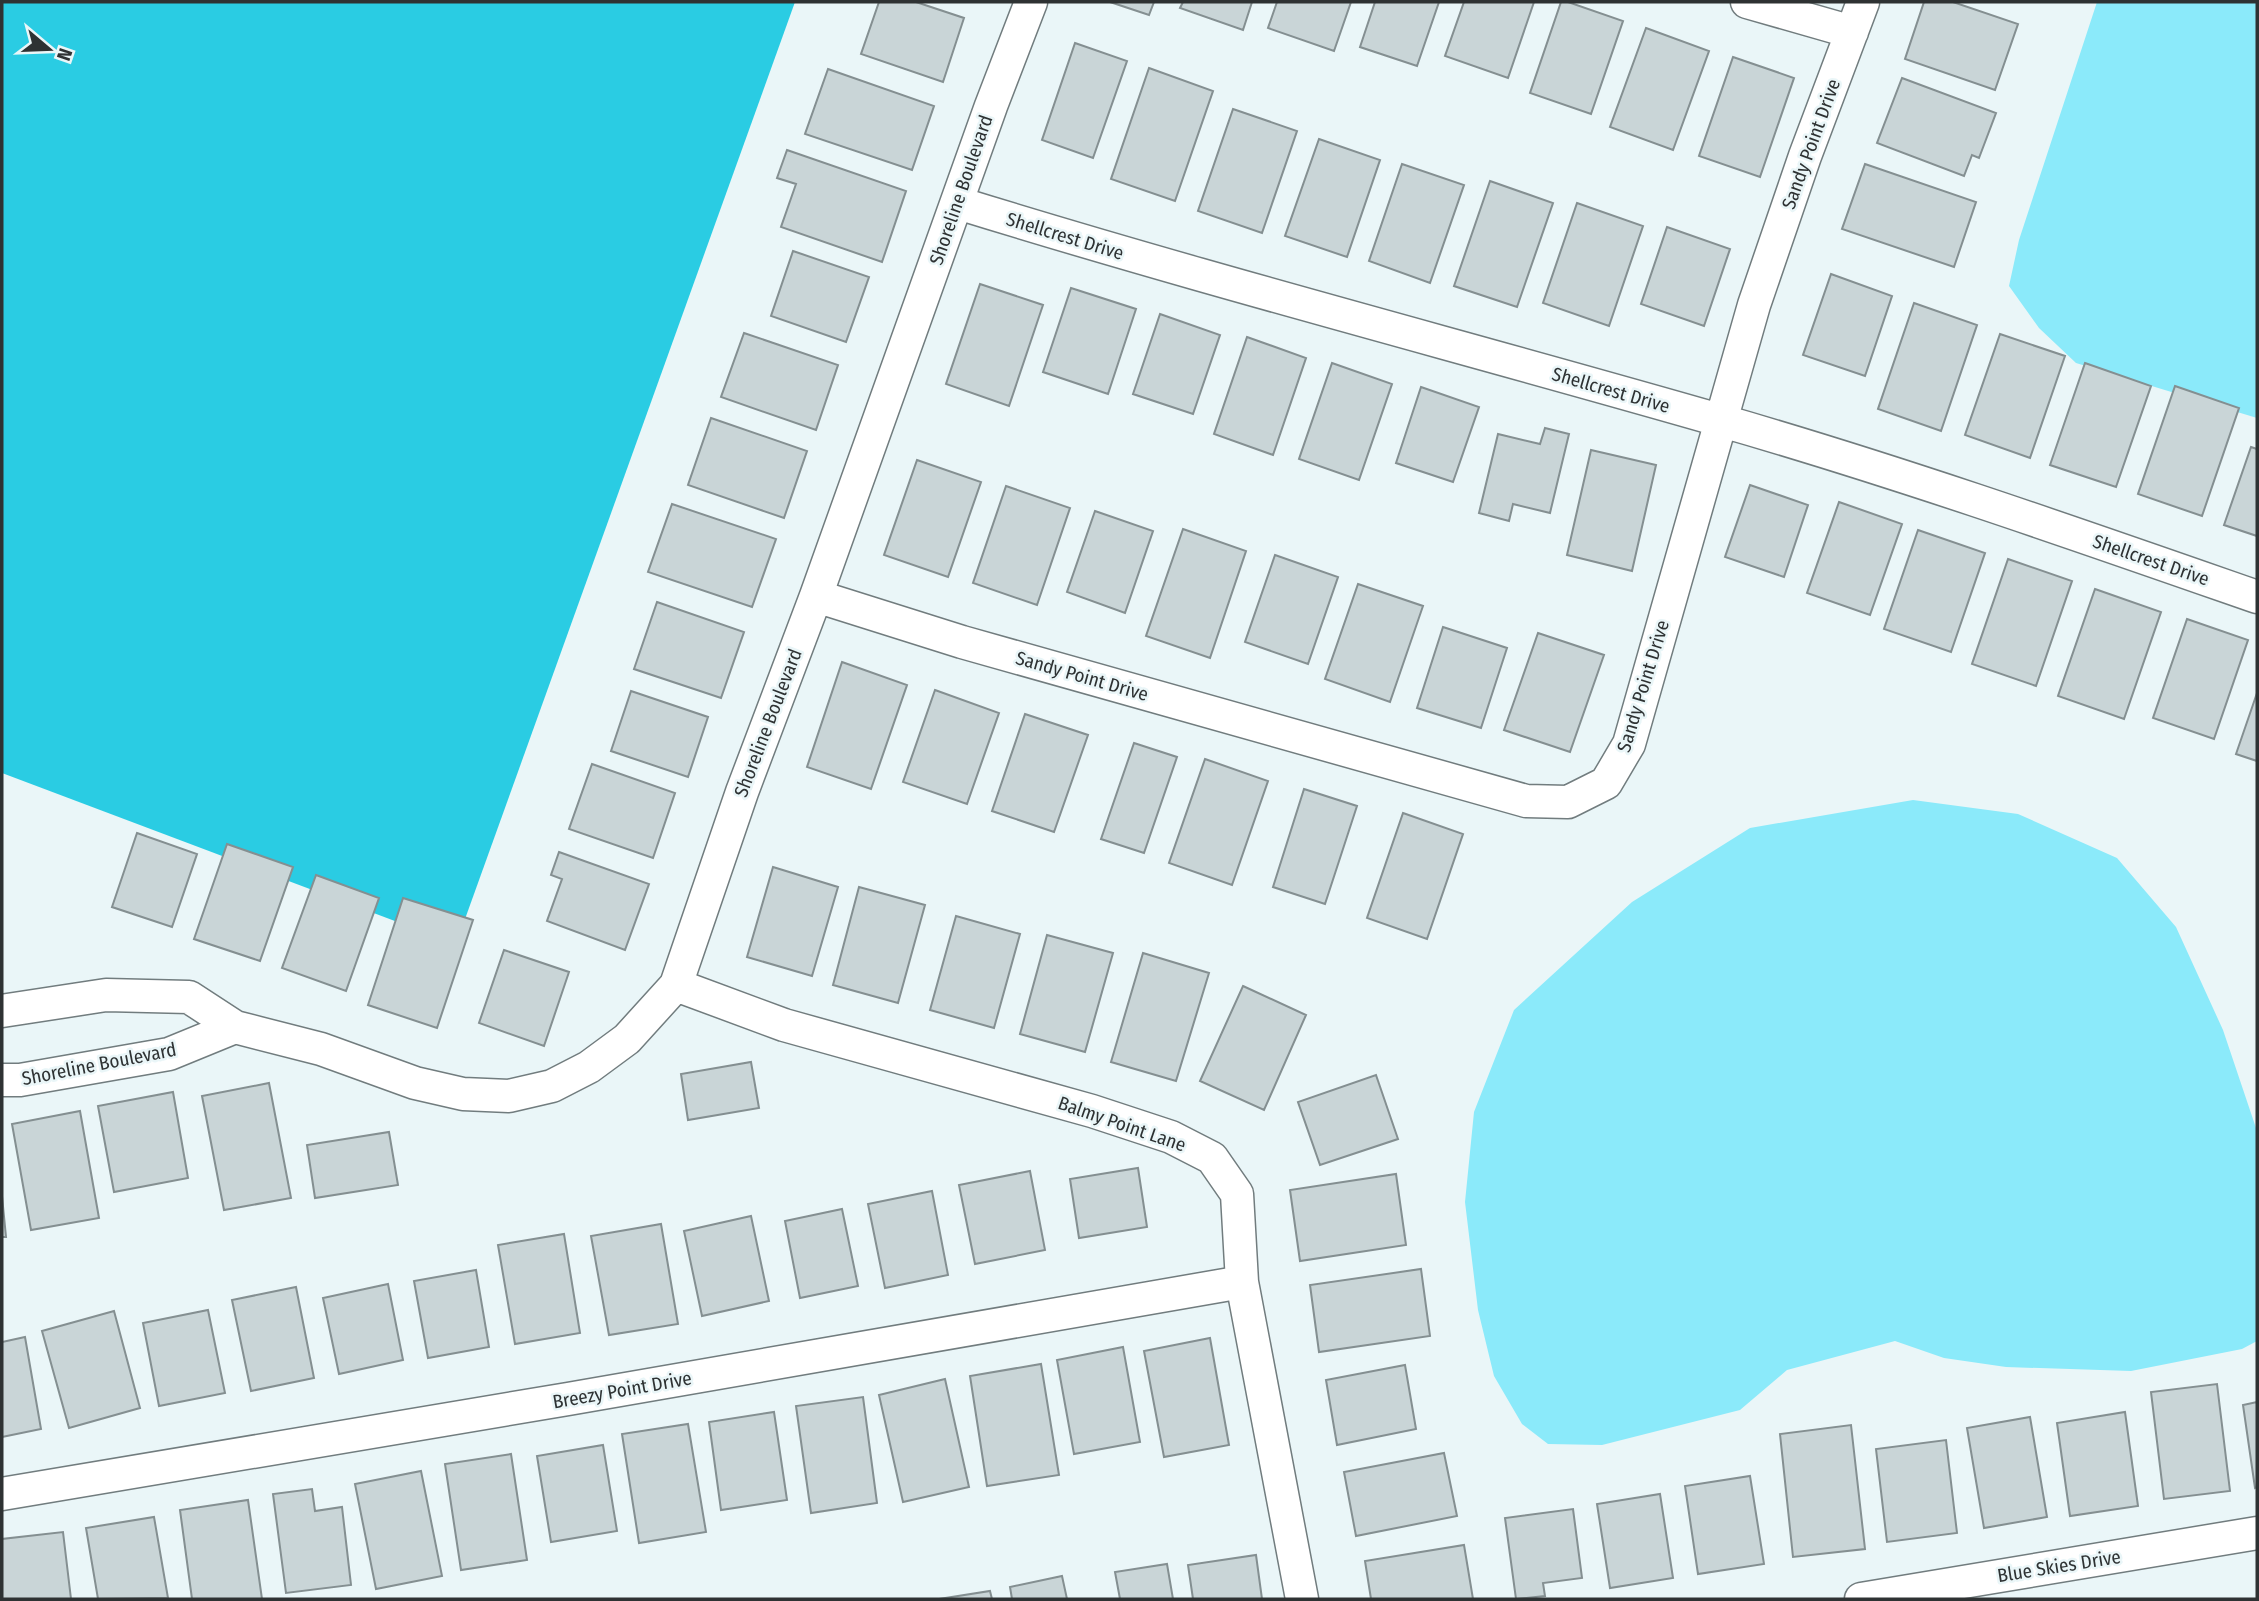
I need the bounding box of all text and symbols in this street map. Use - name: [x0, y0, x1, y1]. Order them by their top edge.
- north arrow: [14, 14, 84, 84]
- text: N: [52, 45, 77, 64]
- street label: Sandy Point Drive: [1777, 76, 1845, 212]
- street label: Shoreline Boulevard: [925, 112, 997, 268]
- street label: Shellcrest Drive: [1004, 207, 1126, 265]
- street label: Shellcrest Drive: [1549, 362, 1673, 418]
- street label: Shellcrest Drive: [2090, 529, 2212, 591]
- street label: Sandy Point Drive: [1612, 617, 1674, 755]
- street label: Shoreline Boulevard: [729, 646, 807, 800]
- street label: Sandy Point Drive: [1013, 646, 1151, 706]
- street label: Shoreline Boulevard: [20, 1038, 178, 1090]
- street label: Balmy Point Lane: [1055, 1091, 1189, 1157]
- street label: Breezy Point Drive: [551, 1366, 693, 1414]
- street label: Blue Skies Drive: [1996, 1545, 2122, 1587]

